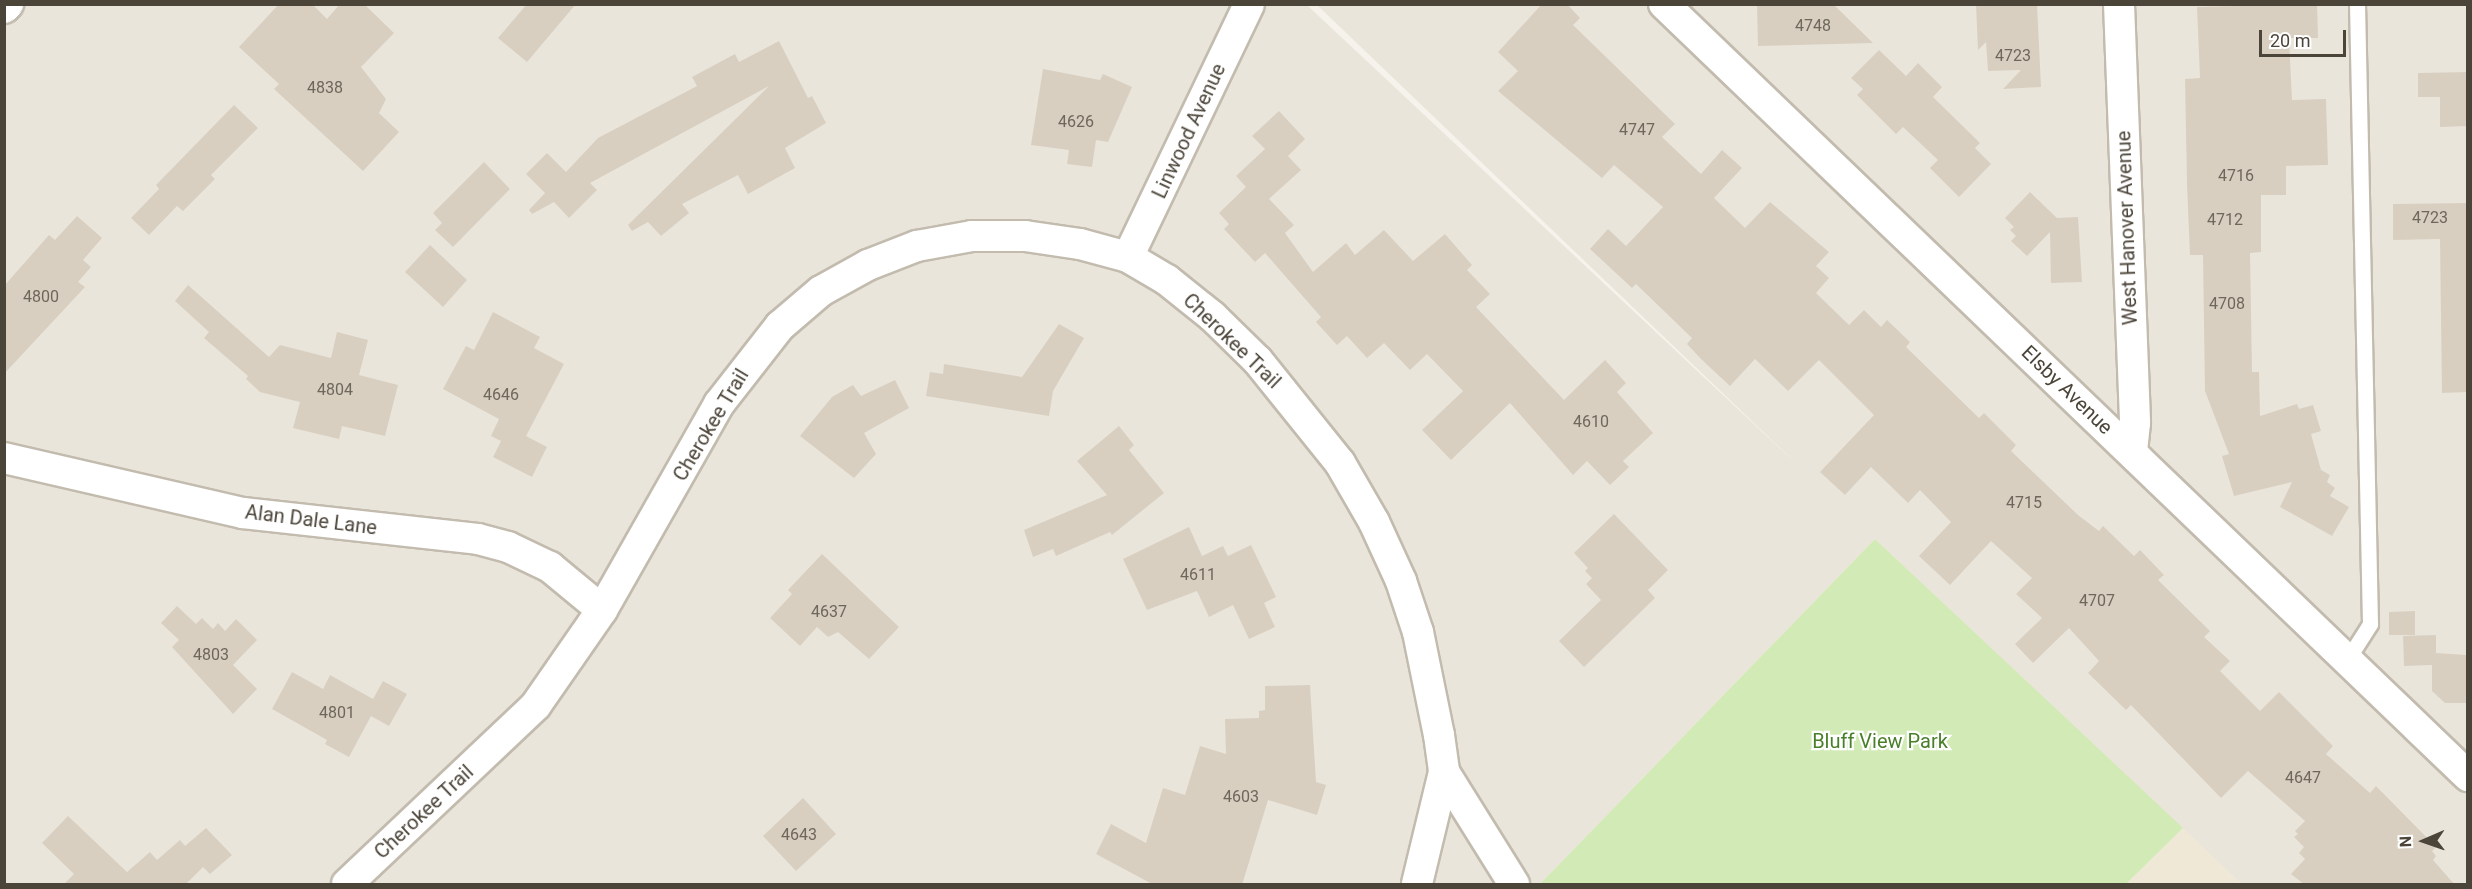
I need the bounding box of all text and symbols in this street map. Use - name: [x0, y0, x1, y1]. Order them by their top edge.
- house number: 4748: [1795, 16, 1831, 36]
- scale bar: [2262, 18, 2349, 56]
- text: 20 m: [2270, 30, 2310, 51]
- house number: 4723: [1995, 46, 2031, 66]
- street label: Linwood Avenue: [1147, 60, 1231, 202]
- house number: 4838: [307, 78, 343, 98]
- house number: 4626: [1058, 112, 1094, 132]
- house number: 4747: [1619, 120, 1655, 140]
- street label: West Hanover Avenue: [2112, 130, 2142, 326]
- house number: 4716: [2218, 166, 2254, 186]
- house number: 4723: [2412, 208, 2448, 228]
- house number: 4712: [2207, 210, 2243, 230]
- house number: 4800: [23, 287, 59, 307]
- street label: Cherokee Trail: [1178, 288, 1286, 394]
- house number: 4708: [2209, 294, 2245, 314]
- street label: Elsby Avenue: [2016, 341, 2118, 439]
- street label: Cherokee Trail: [668, 364, 754, 486]
- house number: 4804: [317, 380, 353, 400]
- house number: 4646: [483, 385, 519, 405]
- house number: 4610: [1573, 412, 1609, 432]
- house number: 4715: [2006, 493, 2042, 513]
- street label: Alan Dale Lane: [244, 500, 378, 540]
- house number: 4611: [1180, 565, 1216, 585]
- house number: 4707: [2079, 591, 2115, 611]
- house number: 4637: [811, 602, 847, 622]
- house number: 4803: [193, 645, 229, 665]
- house number: 4801: [319, 703, 355, 723]
- park label: Bluff View Park: [1812, 729, 1948, 753]
- street label: Cherokee Trail: [369, 760, 479, 864]
- house number: 4647: [2285, 768, 2321, 788]
- house number: 4603: [1223, 787, 1259, 807]
- north arrow: [2394, 811, 2454, 871]
- house number: 4643: [781, 825, 817, 845]
- text: N: [2396, 836, 2415, 848]

